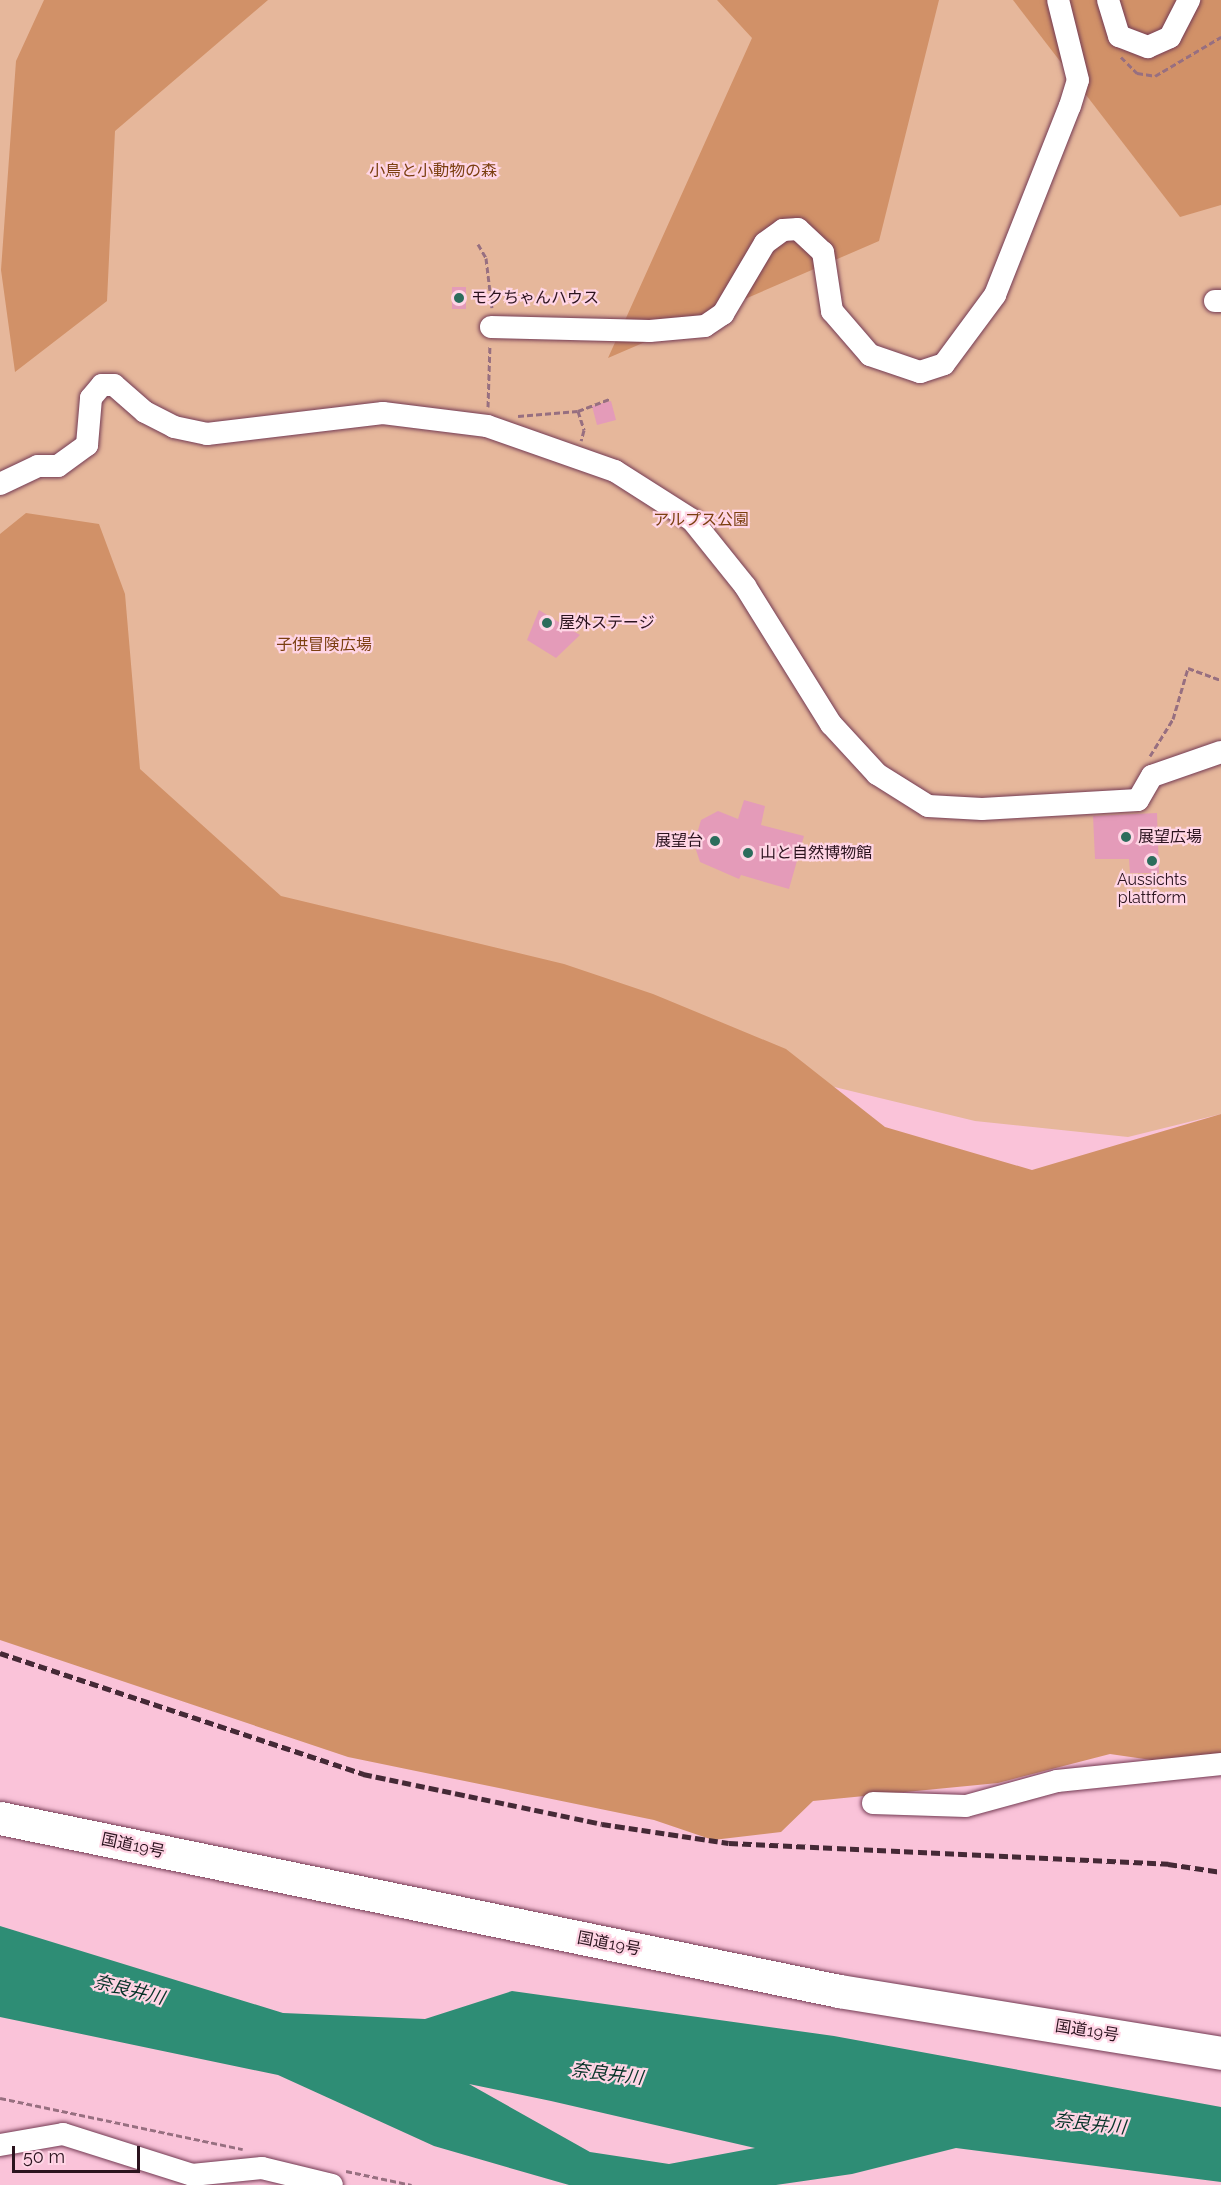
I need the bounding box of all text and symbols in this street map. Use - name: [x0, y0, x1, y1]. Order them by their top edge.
- park label: 小鳥と小動物の森: [369, 161, 497, 181]
- place label: モクちゃんハウス: [471, 288, 599, 308]
- marker: モクちゃんハウス: [452, 291, 466, 305]
- park label: アルプス公園: [653, 510, 749, 530]
- place label: 屋外ステージ: [559, 613, 655, 633]
- marker: 屋外ステージ: [540, 616, 554, 630]
- park label: 子供冒険広場: [276, 635, 372, 655]
- place label: 展望広場: [1138, 827, 1202, 847]
- marker: 展望広場: [1119, 830, 1133, 844]
- place label: 展望台: [655, 831, 703, 851]
- marker: 展望台: [708, 834, 722, 848]
- place label: 山と自然博物館: [760, 843, 872, 863]
- marker: 山と自然博物館: [741, 846, 755, 860]
- marker: Aussichts plattform: [1145, 854, 1159, 868]
- place label: Aussichts plattform: [1117, 870, 1187, 908]
- street label: 国道19号: [100, 1830, 166, 1862]
- street label: 国道19号: [576, 1928, 642, 1960]
- water label: 奈良井川: [91, 1971, 167, 2009]
- street label: 国道19号: [1054, 2016, 1120, 2046]
- water label: 奈良井川: [570, 2059, 644, 2089]
- water label: 奈良井川: [1053, 2109, 1127, 2139]
- scale bar: [15, 2134, 142, 2172]
- text: 50 m: [23, 2146, 65, 2167]

